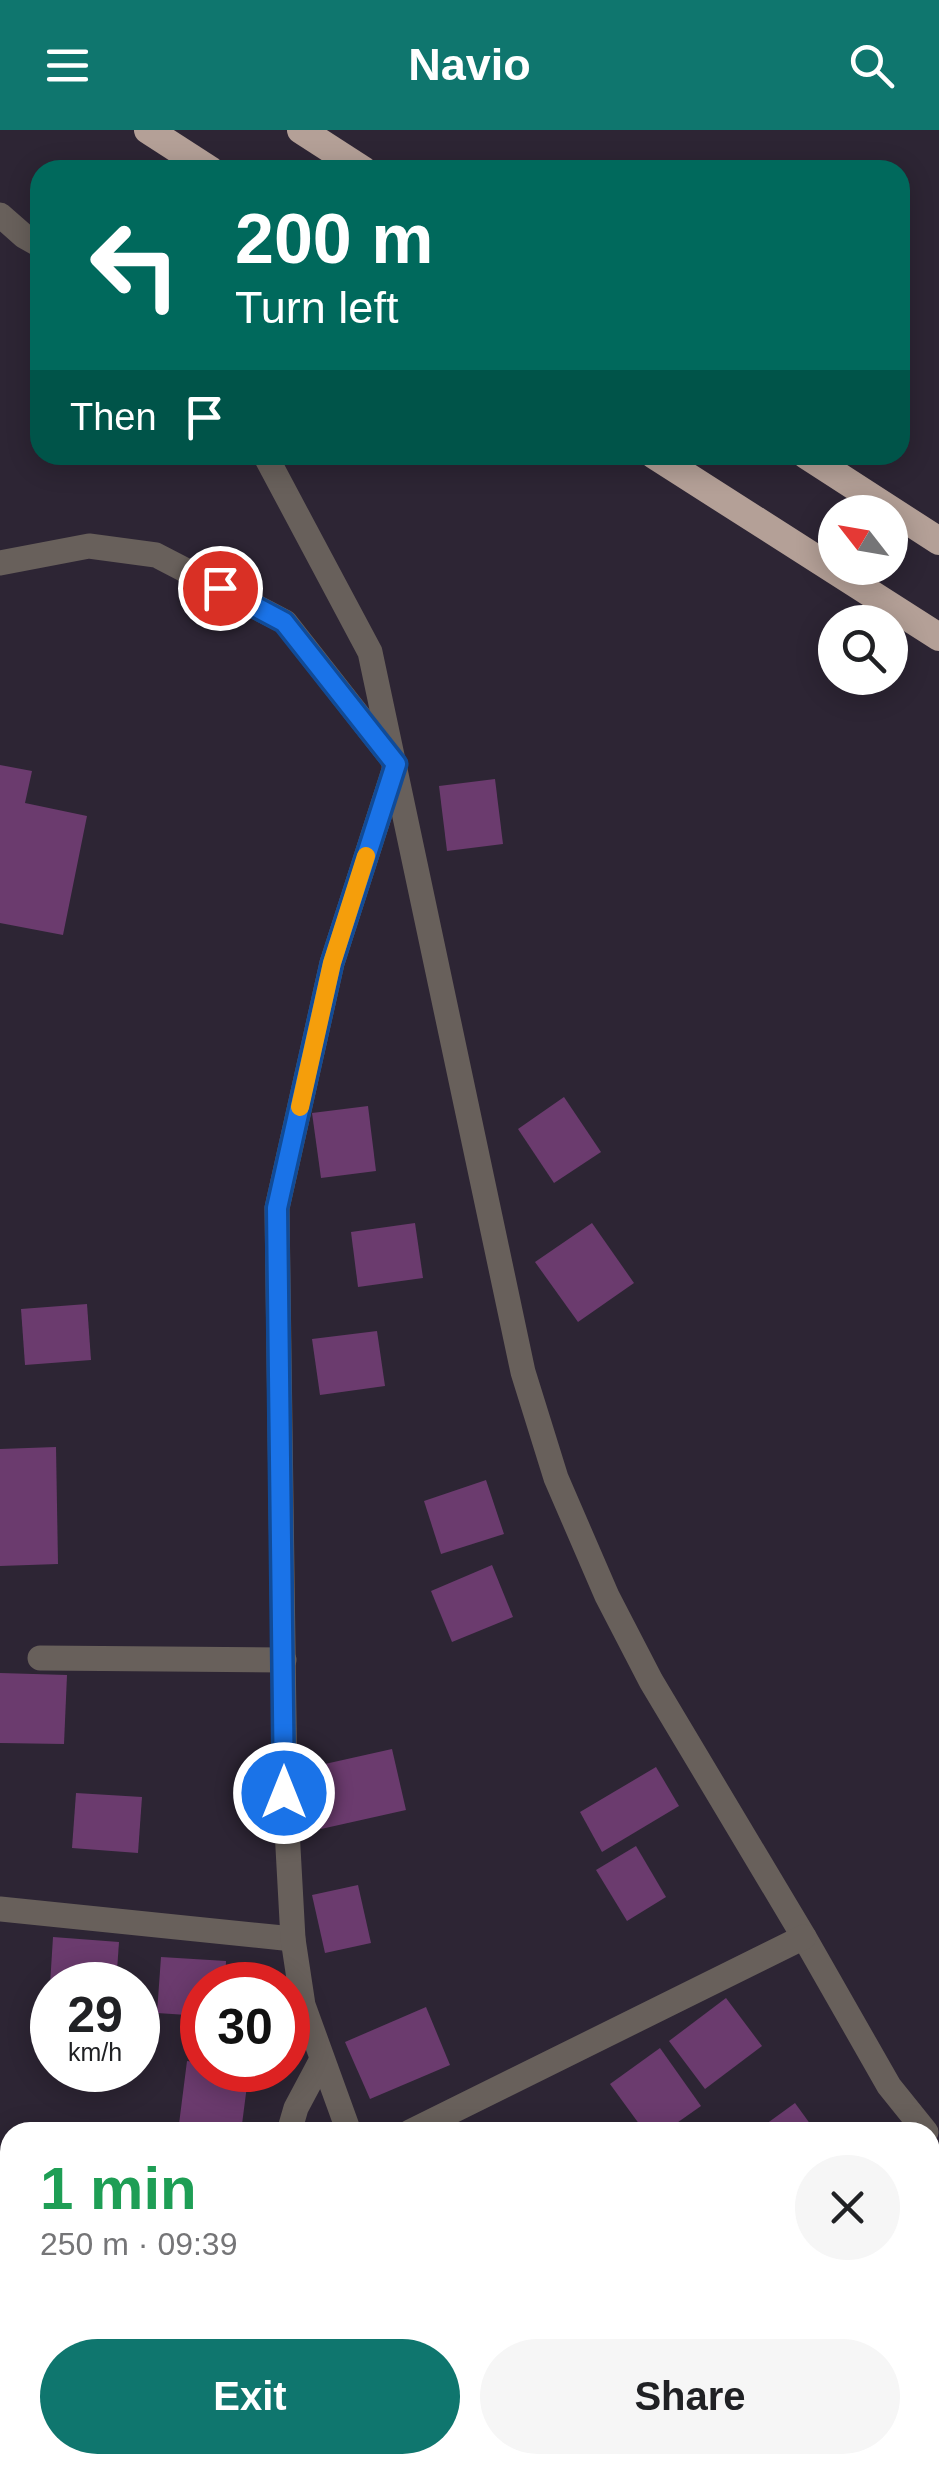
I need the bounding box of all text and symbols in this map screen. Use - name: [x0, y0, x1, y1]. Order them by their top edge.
- icon: menu: [40, 38, 95, 93]
- icon: search: [844, 38, 899, 93]
- text: Navio: [408, 39, 531, 90]
- icon: left: [70, 200, 200, 330]
- text: 200 m: [235, 200, 433, 278]
- text: Turn left: [235, 282, 398, 333]
- icon: arrive: [177, 390, 232, 445]
- text: Then: [70, 396, 157, 438]
- north arrow: [818, 495, 908, 585]
- map controls: [818, 495, 908, 695]
- pin: [178, 546, 263, 631]
- icon: arrive: [193, 561, 248, 616]
- button: search: [818, 605, 908, 695]
- position arrow: [232, 1741, 336, 1845]
- speed limit sign: 30: [180, 1962, 310, 2092]
- text: 29: [67, 1987, 123, 2043]
- text: km/h: [68, 2038, 122, 2066]
- text: 1 min: [40, 2155, 197, 2222]
- button: close: [795, 2155, 900, 2260]
- text: 250 m · 09:39: [40, 2226, 237, 2262]
- button: Exit: [40, 2339, 460, 2454]
- button: Share: [480, 2339, 900, 2454]

